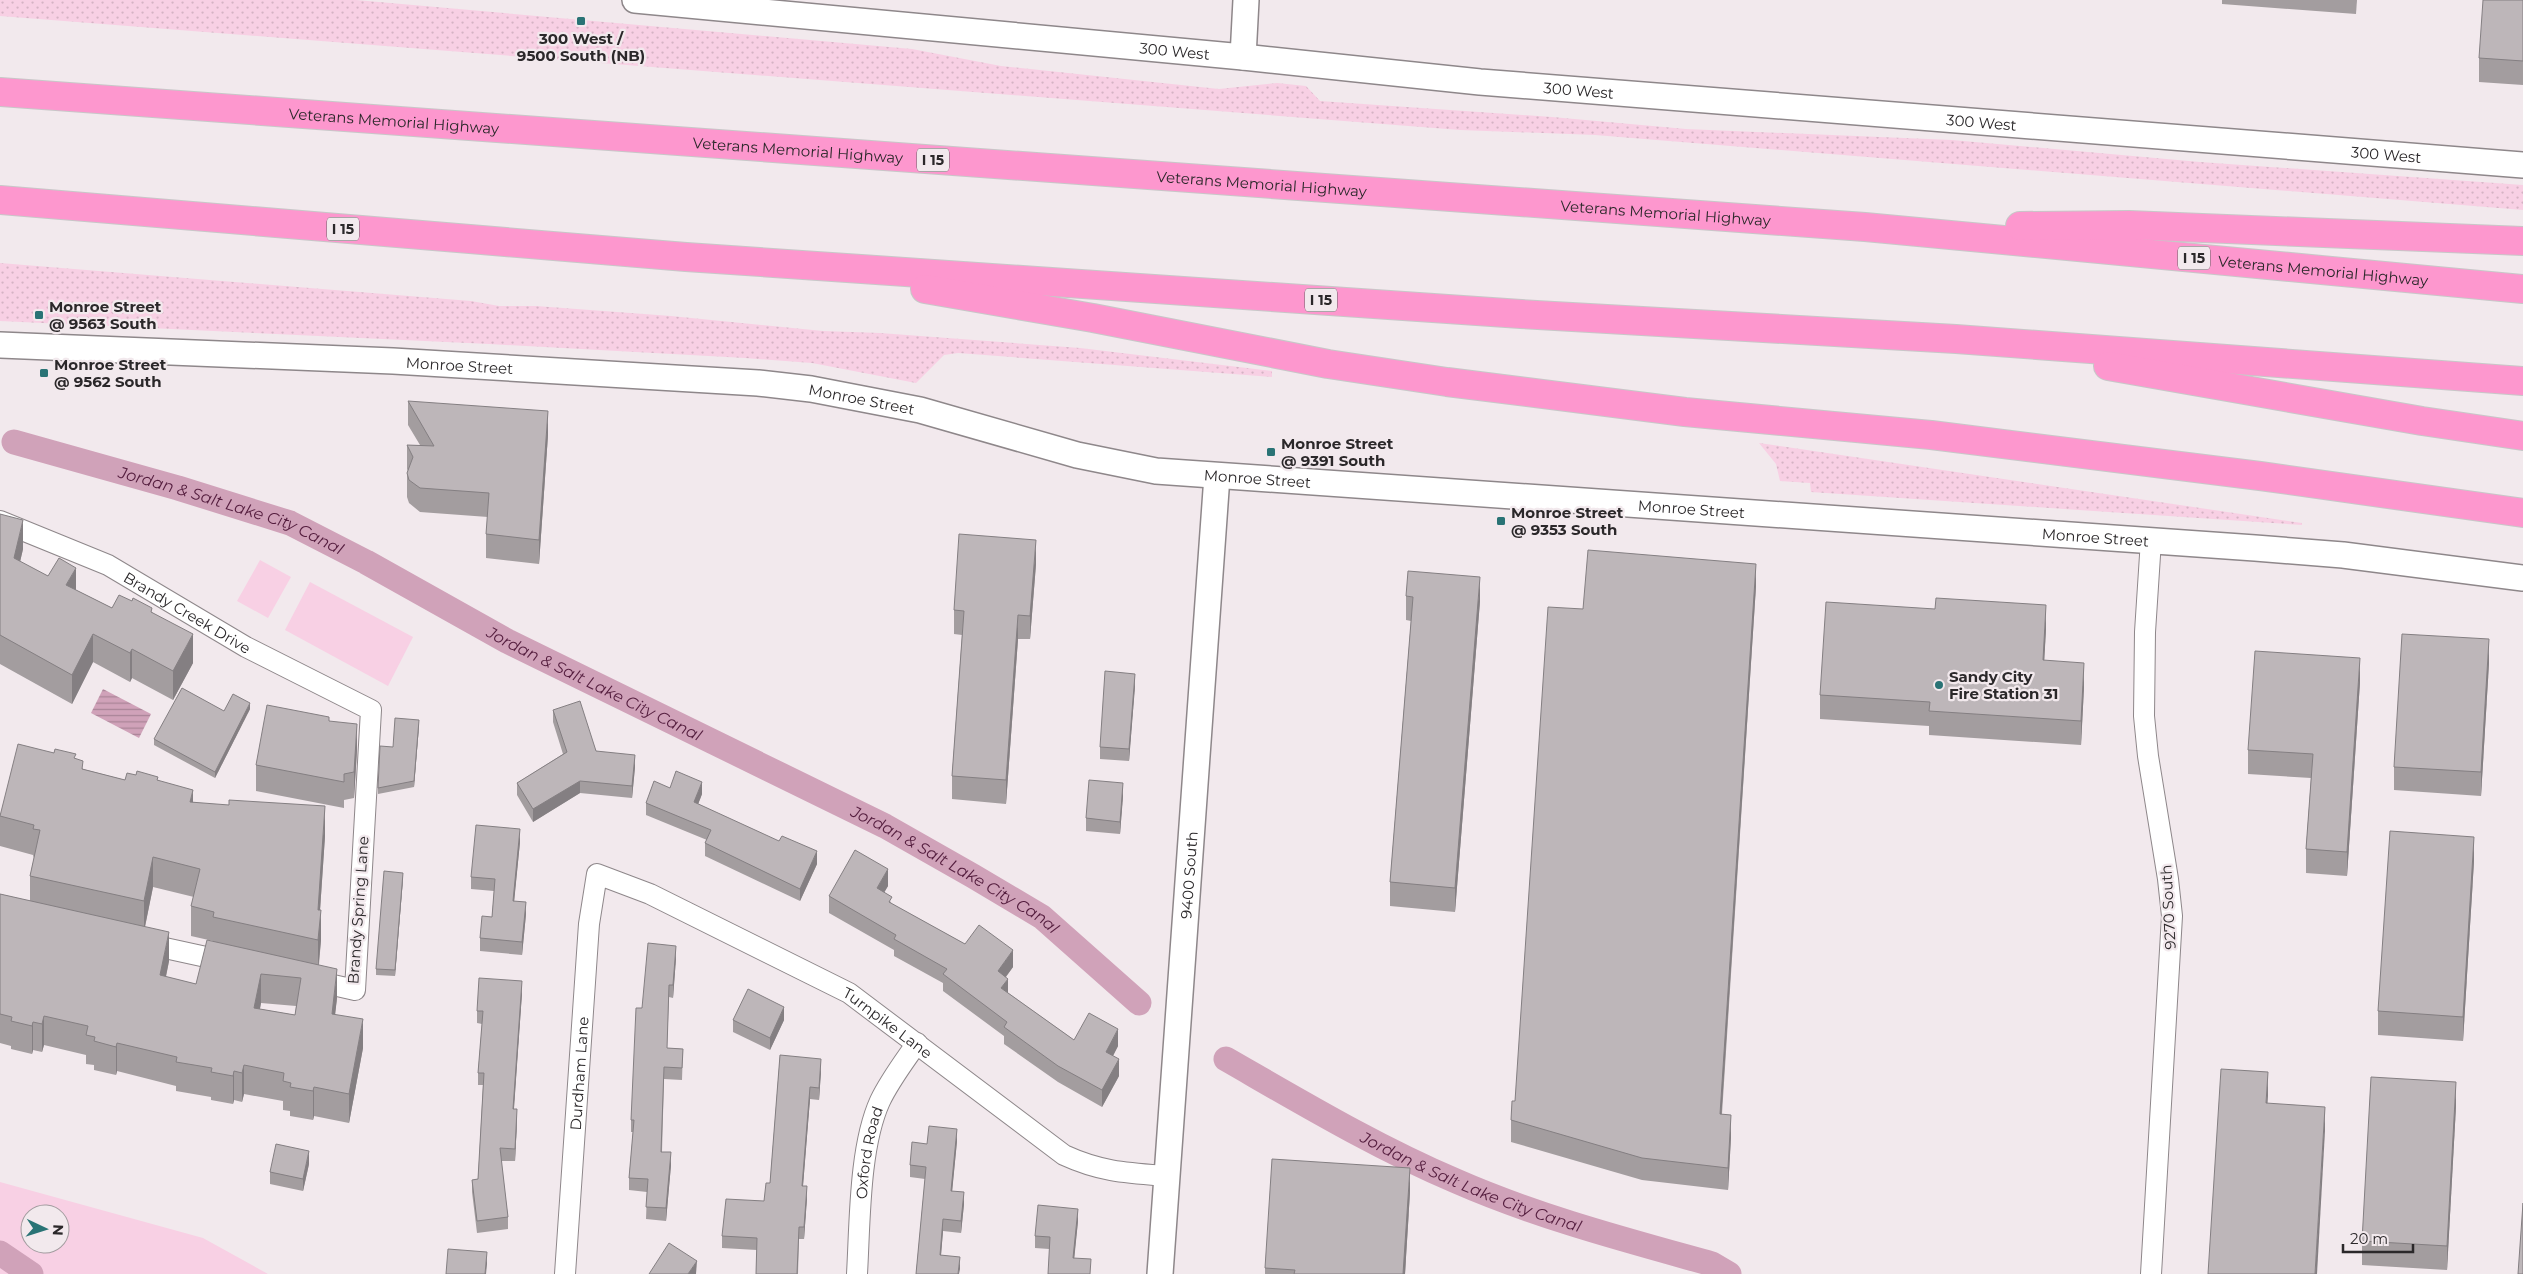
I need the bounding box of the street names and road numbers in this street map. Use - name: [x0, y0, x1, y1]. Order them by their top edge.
- street label: 300 West: [1139, 38, 1211, 63]
- street label: 300 West: [1543, 78, 1615, 102]
- street label: Veterans Memorial Highway: [288, 103, 501, 138]
- street label: 300 West: [1945, 110, 2017, 134]
- street label: Veterans Memorial Highway: [692, 133, 905, 167]
- street label: 300 West: [2350, 142, 2422, 166]
- road number: I 15: [917, 148, 949, 172]
- street label: Veterans Memorial Highway: [1156, 166, 1368, 200]
- street label: Veterans Memorial Highway: [1560, 195, 1772, 230]
- road number: I 15: [327, 218, 359, 240]
- road number: I 15: [2178, 247, 2210, 270]
- street label: Veterans Memorial Highway: [2217, 251, 2430, 290]
- road number: I 15: [1305, 288, 1337, 312]
- street label: Monroe Street: [405, 352, 514, 378]
- street label: Monroe Street: [807, 379, 916, 418]
- street label: Monroe Street: [1203, 465, 1312, 491]
- street label: Monroe Street: [1637, 495, 1746, 522]
- street label: Monroe Street: [2041, 524, 2150, 550]
- street label: Brandy Creek Drive: [120, 567, 254, 657]
- street label: 9400 South: [1176, 831, 1201, 920]
- street label: Brandy Spring Lane: [343, 835, 373, 985]
- street label: 9270 South: [2156, 864, 2180, 950]
- street label: Turnpike Lane: [840, 982, 936, 1062]
- street label: Durdham Lane: [565, 1016, 592, 1131]
- street label: Oxford Road: [851, 1104, 886, 1200]

